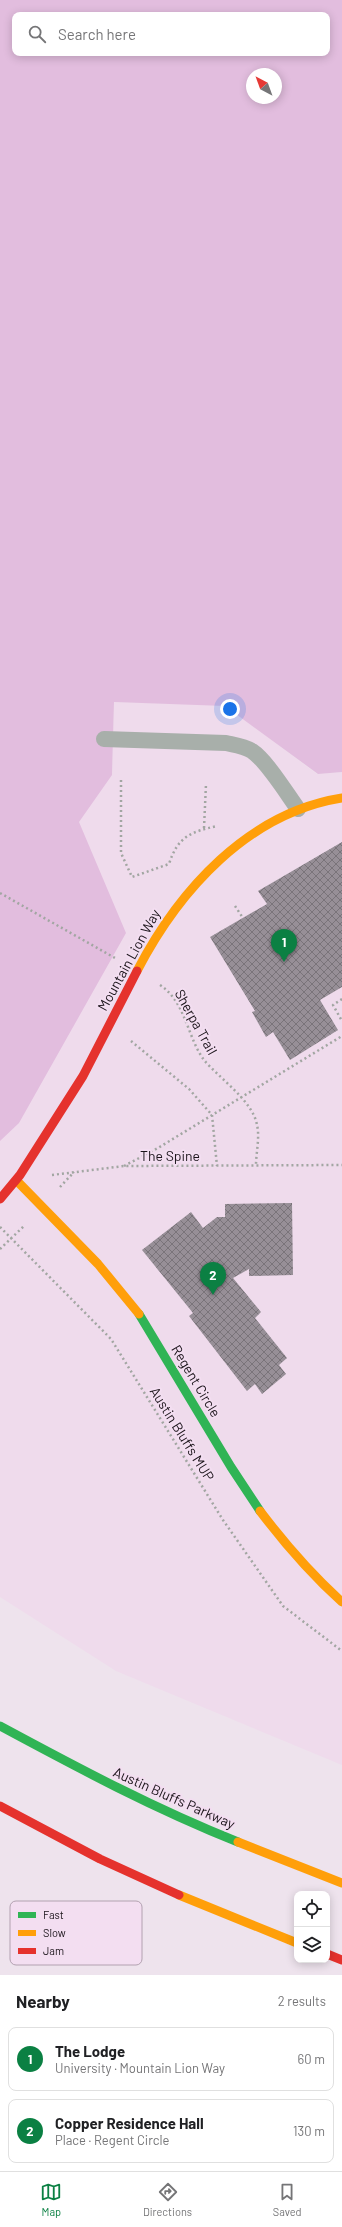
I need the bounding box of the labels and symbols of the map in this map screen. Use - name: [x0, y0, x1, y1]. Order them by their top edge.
- north arrow: [246, 68, 282, 104]
- your location: [220, 699, 240, 719]
- street label: Mountain Lion Way: [94, 906, 164, 1014]
- pin: 1: [271, 929, 297, 962]
- street label: Sherpa Trail: [172, 986, 221, 1057]
- street label: The Spine: [140, 1147, 200, 1164]
- pin: 2: [200, 1262, 226, 1295]
- street label: Regent Circle: [168, 1341, 225, 1420]
- street label: Austin Bluffs MUP: [147, 1383, 218, 1484]
- street label: Austin Bluffs Parkway: [111, 1763, 238, 1832]
- legend: [10, 1901, 142, 1965]
- text: Fast: [43, 1908, 64, 1921]
- text: Slow: [43, 1926, 66, 1939]
- text: Jam: [43, 1944, 64, 1957]

